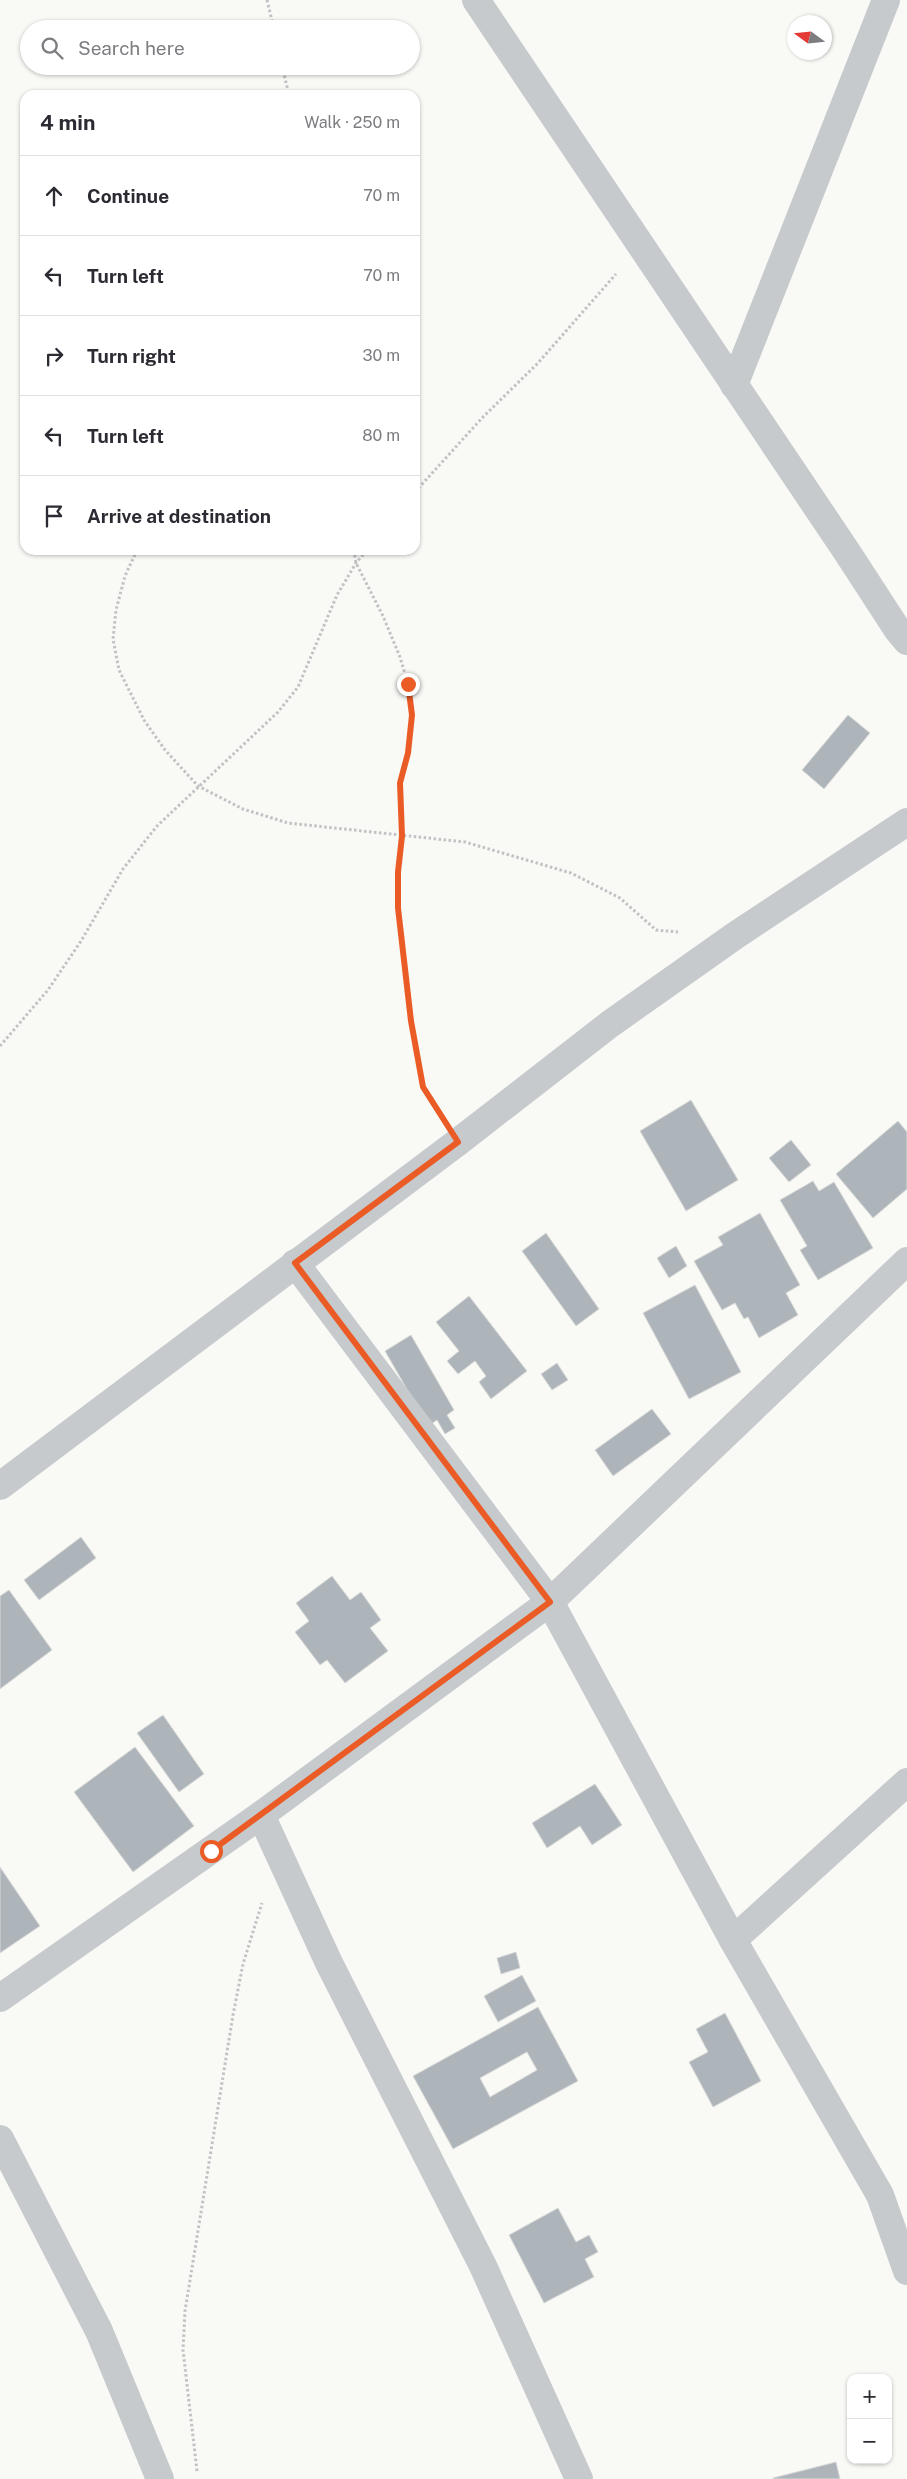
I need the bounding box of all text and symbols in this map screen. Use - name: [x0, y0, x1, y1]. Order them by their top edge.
- north arrow: [787, 15, 832, 60]
- search box: [20, 20, 420, 75]
- icon: search: [38, 34, 66, 62]
- text: Search here: [78, 37, 185, 59]
- text: 4 min: [40, 110, 95, 135]
- text: Walk · 250 m: [304, 113, 400, 132]
- icon: ahead: [40, 182, 68, 210]
- text: Continue: [87, 185, 169, 207]
- text: 70 m: [363, 186, 400, 205]
- icon: left: [40, 262, 68, 290]
- text: Turn left: [87, 265, 164, 287]
- text: 70 m: [363, 266, 400, 285]
- icon: right: [40, 342, 68, 370]
- text: Turn right: [87, 345, 176, 367]
- text: 30 m: [363, 346, 400, 365]
- icon: left: [40, 422, 68, 450]
- text: Turn left: [87, 425, 164, 447]
- text: 80 m: [362, 426, 400, 445]
- icon: arrive: [40, 502, 68, 530]
- text: Arrive at destination: [87, 505, 271, 527]
- route end: [397, 673, 420, 696]
- route start: [200, 1840, 223, 1863]
- map controls: [847, 2374, 892, 2464]
- button: +: [847, 2374, 892, 2419]
- button: −: [847, 2419, 892, 2464]

